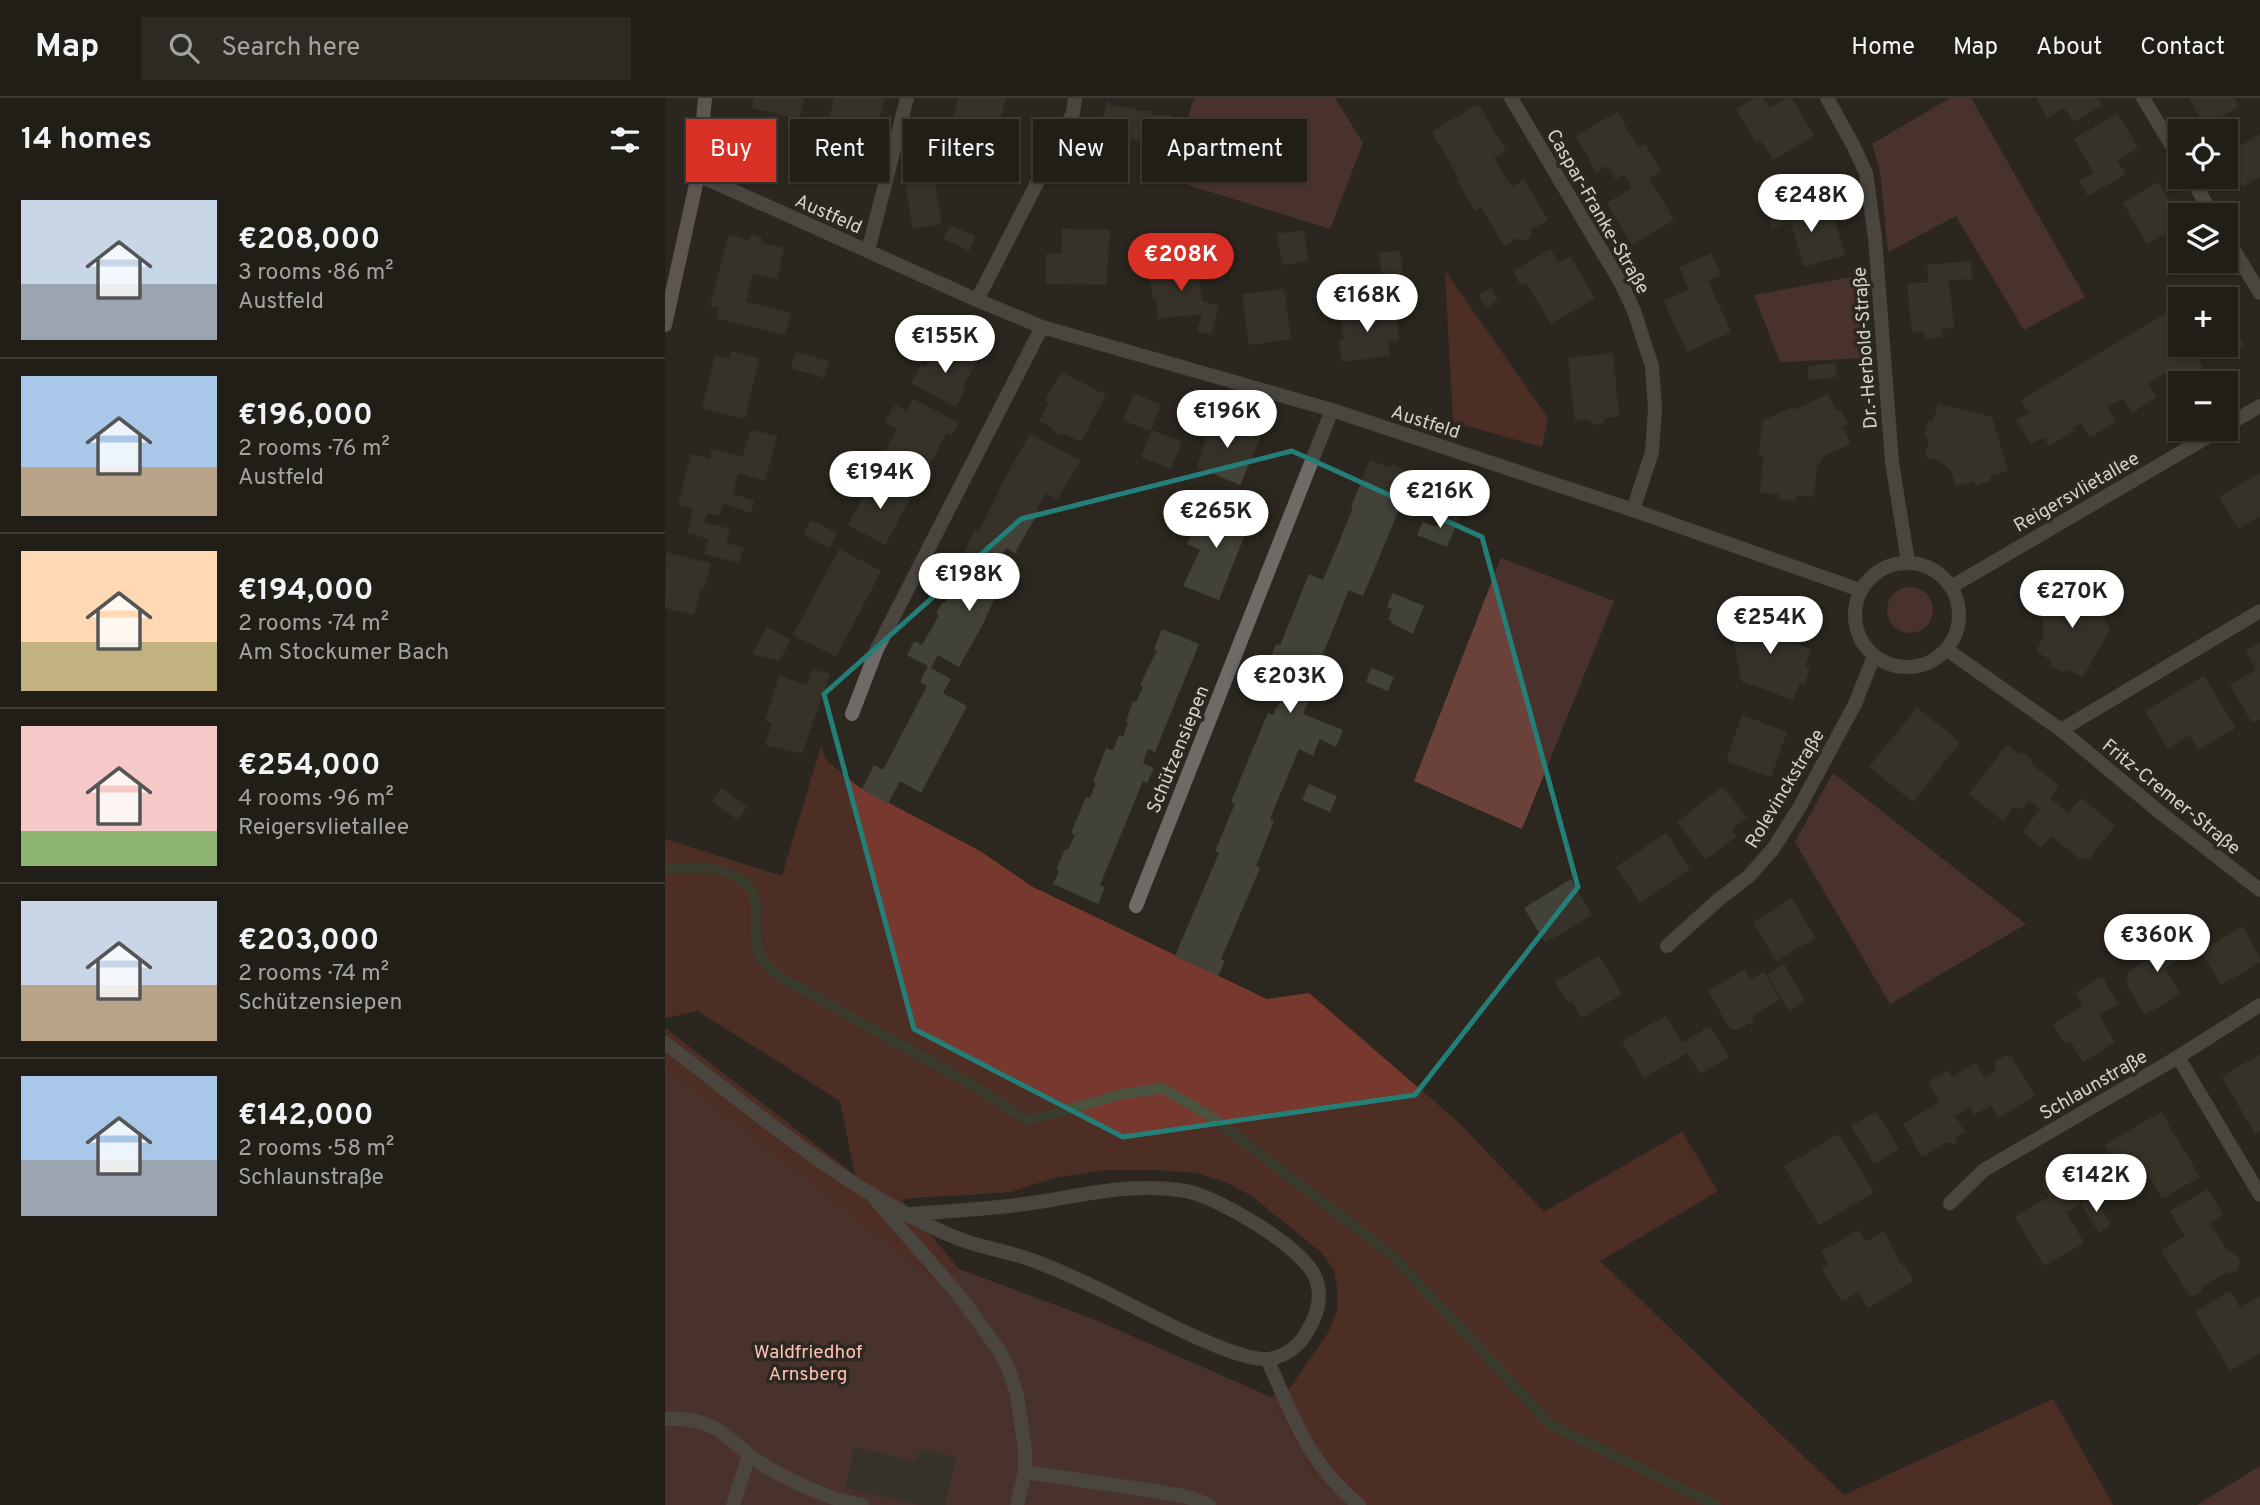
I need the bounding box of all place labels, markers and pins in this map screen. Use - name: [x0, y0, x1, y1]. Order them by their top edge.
- pin: €248K: [1762, 174, 1860, 234]
- pin: €208K: [1132, 234, 1230, 293]
- pin: €168K: [1318, 274, 1416, 334]
- pin: €155K: [896, 316, 994, 375]
- pin: €196K: [1178, 390, 1276, 450]
- pin: €194K: [831, 452, 929, 511]
- pin: €216K: [1391, 470, 1489, 530]
- pin: €265K: [1167, 490, 1265, 550]
- pin: €198K: [920, 554, 1018, 613]
- pin: €270K: [2023, 570, 2121, 630]
- pin: €254K: [1721, 596, 1819, 656]
- pin: €203K: [1241, 656, 1339, 715]
- pin: €360K: [2108, 914, 2206, 974]
- pin: €142K: [2047, 1154, 2145, 1214]

